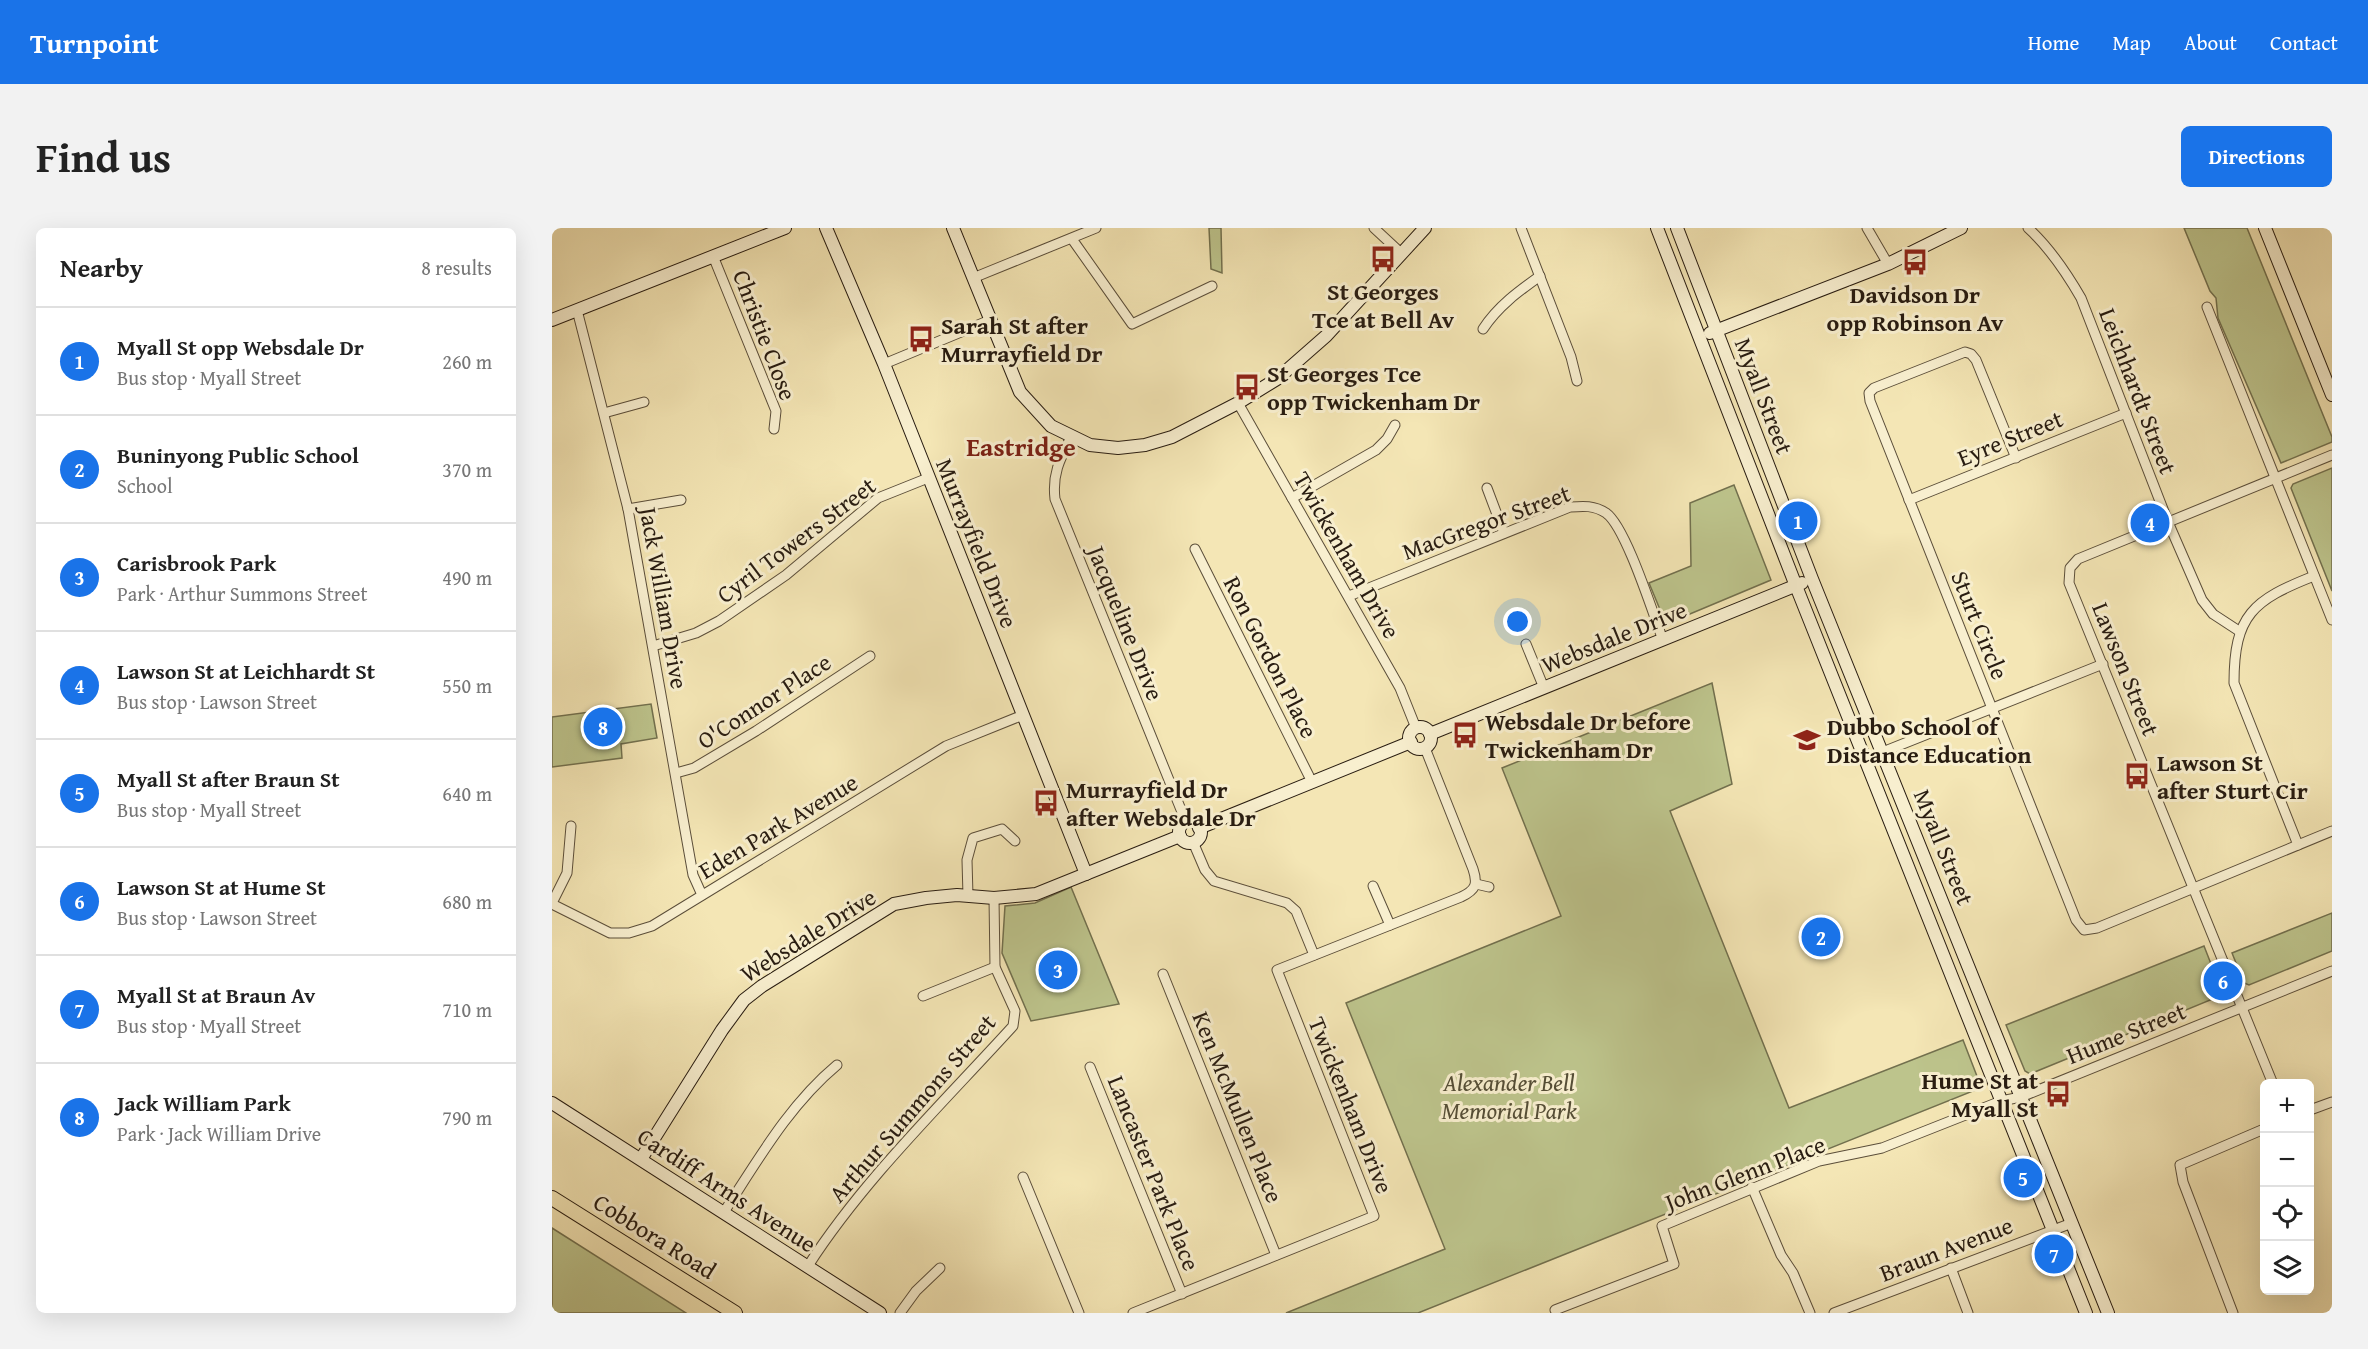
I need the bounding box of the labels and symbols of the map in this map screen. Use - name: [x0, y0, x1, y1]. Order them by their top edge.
- bus stop icon: St Georges Tce at Bell Av: [1368, 244, 1398, 274]
- bus stop icon: Davidson Dr opp Robinson Av: [1900, 247, 1930, 277]
- street label: Christie Close: [724, 265, 806, 405]
- place label: St Georges Tce at Bell Av: [1312, 274, 1455, 337]
- place label: Davidson Dr opp Robinson Av: [1827, 277, 2004, 340]
- street label: Leichhardt Street: [2090, 303, 2186, 480]
- place label: Sarah St after Murrayfield Dr: [941, 308, 1103, 371]
- bus stop icon: Sarah St after Murrayfield Dr: [906, 324, 936, 354]
- street label: Myall Street: [1726, 333, 1802, 460]
- place label: St Georges Tce opp Twickenham Dr: [1267, 356, 1480, 419]
- bus stop icon: St Georges Tce opp Twickenham Dr: [1232, 372, 1262, 402]
- street label: Eyre Street: [1952, 401, 2068, 475]
- district label: Eastridge: [966, 427, 1076, 466]
- street label: Murrayfield Drive: [927, 453, 1027, 633]
- street label: Twickenham Drive: [1285, 465, 1409, 645]
- street label: Cyril Towers Street: [709, 468, 883, 612]
- street label: MacGregor Street: [1397, 475, 1575, 569]
- pin: 1: [1778, 498, 1818, 544]
- pin: 4: [2130, 500, 2170, 546]
- street label: Jack William Drive: [630, 501, 697, 692]
- street label: Jacqueline Drive: [1078, 538, 1173, 705]
- street label: Sturt Circle: [1942, 565, 2018, 685]
- street label: Ron Gordon Place: [1215, 570, 1327, 744]
- street label: Websdale Drive: [1536, 592, 1692, 682]
- street label: Lawson Street: [2083, 597, 2169, 741]
- your location: [1503, 607, 1532, 636]
- street label: O'Connor Place: [690, 645, 838, 757]
- pin: 8: [584, 704, 622, 750]
- place label: Websdale Dr before Twickenham Dr: [1485, 704, 1691, 767]
- place label: Dubbo School of Distance Education: [1827, 709, 2031, 772]
- bus stop icon: Websdale Dr before Twickenham Dr: [1450, 720, 1480, 750]
- school or university icon: Dubbo School of Distance Education: [1792, 725, 1822, 755]
- place label: Lawson St after Sturt Cir: [2157, 745, 2308, 808]
- bus stop icon: Lawson St after Sturt Cir: [2122, 761, 2152, 791]
- street label: Eden Park Avenue: [692, 765, 864, 887]
- place label: Murrayfield Dr after Websdale Dr: [1066, 772, 1256, 835]
- street label: Myall Street: [1905, 784, 1983, 911]
- bus stop icon: Murrayfield Dr after Websdale Dr: [1031, 788, 1061, 818]
- street label: Websdale Drive: [733, 879, 883, 991]
- pin: 2: [1802, 914, 1840, 960]
- pin: 3: [1038, 948, 1078, 992]
- pin: 6: [2204, 958, 2242, 1004]
- street label: Hume Street: [2061, 993, 2191, 1073]
- street label: Arthur Summons Street: [820, 1006, 1004, 1210]
- street label: Ken McMullen Place: [1184, 1006, 1292, 1208]
- street label: Twickenham Drive: [1300, 1012, 1402, 1198]
- place label: Hume St at Myall St: [1922, 1063, 2038, 1126]
- park label: Alexander Bell Memorial Park: [1441, 1065, 1577, 1128]
- street label: Lancaster Park Place: [1099, 1070, 1209, 1276]
- bus stop icon: Hume St at Myall St: [2043, 1079, 2073, 1109]
- street label: Cardiff Arms Avenue: [631, 1119, 823, 1261]
- street label: John Glenn Place: [1657, 1126, 1830, 1221]
- pin: 5: [2004, 1156, 2042, 1200]
- street label: Cobbora Road: [587, 1184, 723, 1288]
- street label: Braun Avenue: [1874, 1208, 2018, 1290]
- pin: 7: [2034, 1232, 2074, 1276]

